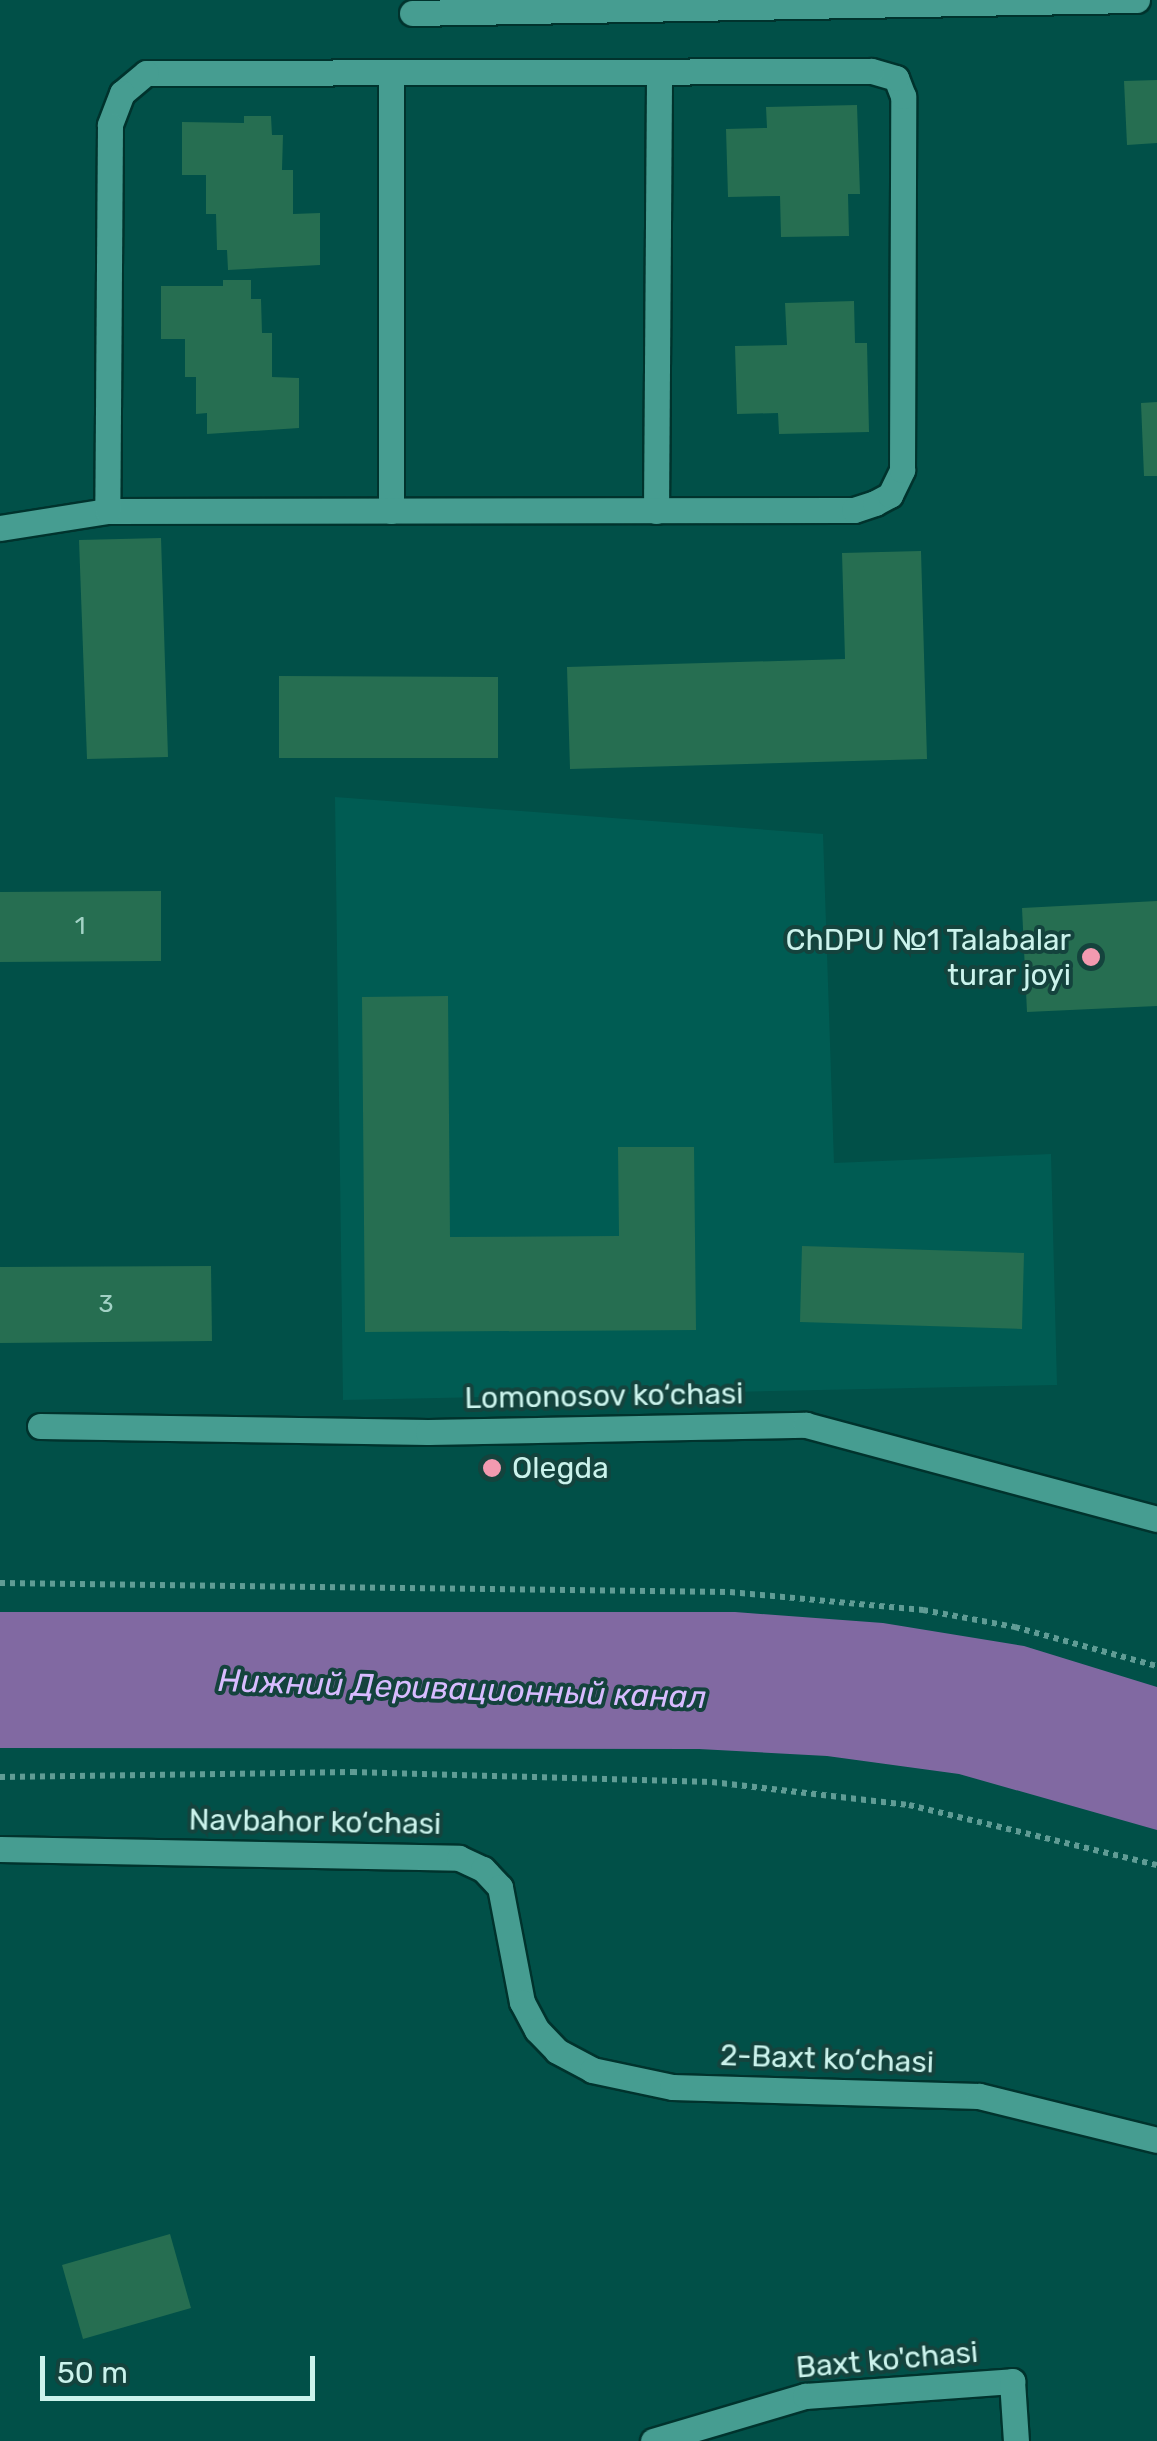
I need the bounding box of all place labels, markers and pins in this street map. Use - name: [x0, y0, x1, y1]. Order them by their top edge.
- place label: ChDPU №1 Talabalar turar joyi: [785, 922, 1071, 992]
- marker: ChDPU №1 Talabalar turar joyi: [1080, 946, 1102, 968]
- place label: Olegda: [512, 1450, 609, 1486]
- marker: Olegda: [481, 1457, 503, 1479]

